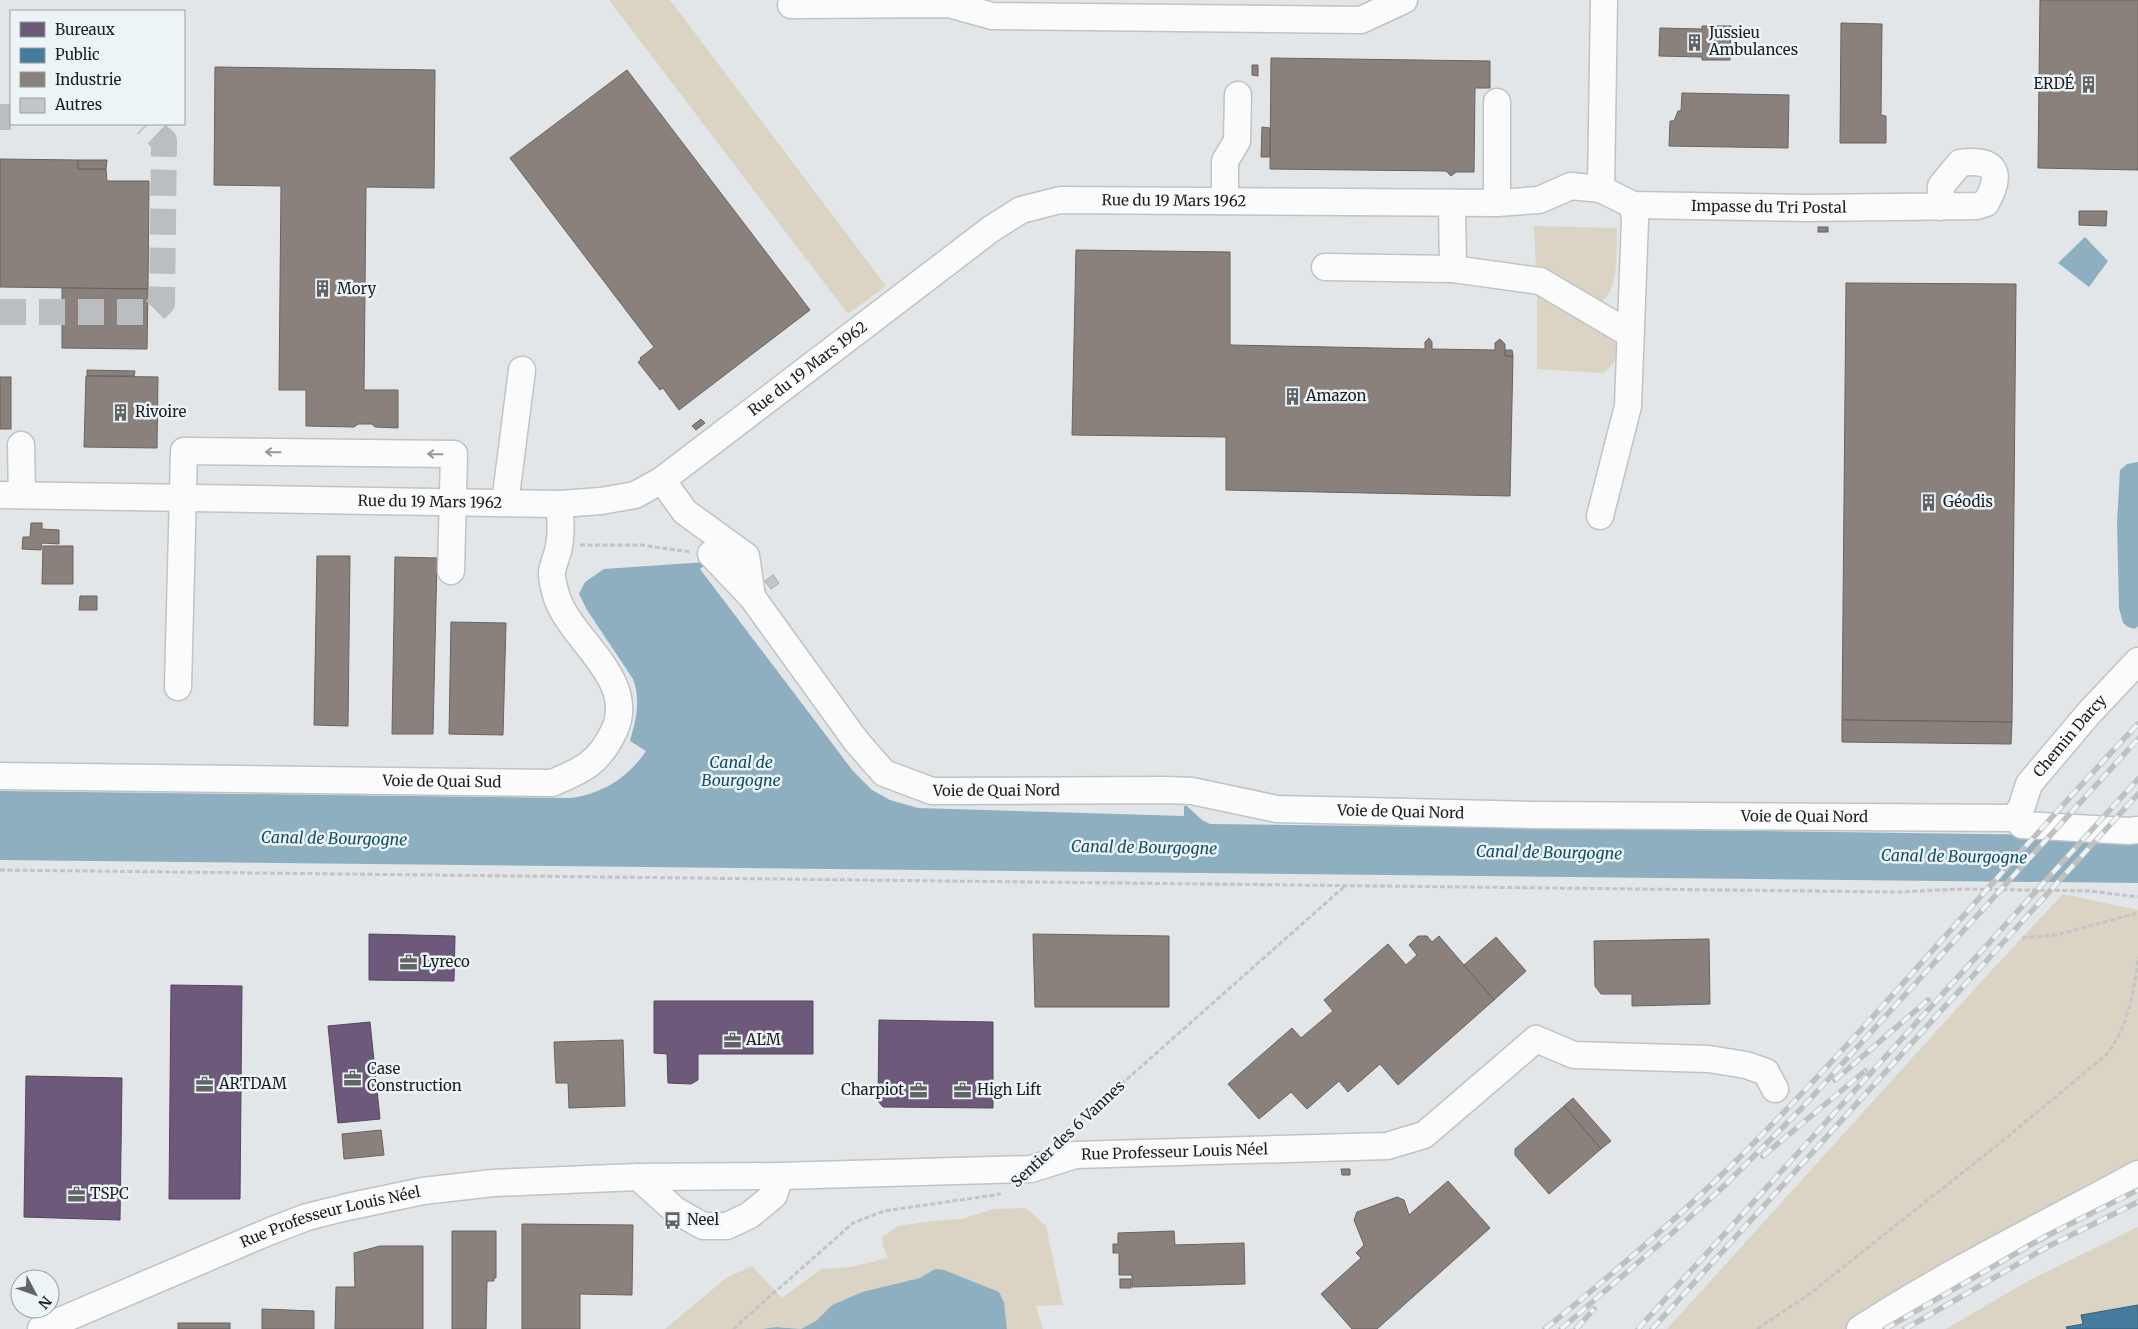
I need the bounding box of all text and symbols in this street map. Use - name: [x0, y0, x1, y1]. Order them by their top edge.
- legend: [10, 10, 185, 125]
- text: Bureaux: [55, 20, 115, 39]
- place label: Jussieu Ambulances: [1708, 23, 1798, 59]
- building icon: Jussieu Ambulances: [1685, 32, 1705, 52]
- text: Public: [55, 45, 100, 64]
- text: Industrie: [55, 70, 122, 89]
- place label: ERDÉ: [2034, 73, 2074, 93]
- building icon: ERDÉ: [2078, 74, 2098, 94]
- text: Autres: [54, 95, 102, 114]
- street label: Rue du 19 Mars 1962: [1101, 190, 1246, 210]
- street label: Impasse du Tri Postal: [1691, 196, 1847, 217]
- building icon: Mory: [313, 279, 333, 299]
- place label: Mory: [337, 279, 376, 298]
- street label: Rue du 19 Mars 1962: [744, 317, 871, 420]
- building icon: Amazon: [1282, 386, 1302, 406]
- place label: Amazon: [1305, 386, 1366, 405]
- building icon: Rivoire: [111, 402, 131, 422]
- place label: Rivoire: [135, 402, 186, 421]
- one-way arrow: [265, 447, 282, 457]
- one-way arrow: [428, 449, 444, 459]
- street label: Rue du 19 Mars 1962: [357, 491, 502, 512]
- building icon: Géodis: [1919, 492, 1939, 512]
- place label: Géodis: [1943, 492, 1993, 511]
- street label: Chemin Darcy: [2029, 690, 2110, 781]
- water label: Canal de Bourgogne: [701, 752, 781, 790]
- street label: Voie de Quai Sud: [381, 771, 501, 791]
- street label: Voie de Quai Nord: [932, 780, 1060, 800]
- street label: Voie de Quai Nord: [1336, 800, 1464, 822]
- street label: Voie de Quai Nord: [1740, 806, 1868, 826]
- water label: Canal de Bourgogne: [261, 827, 407, 849]
- water label: Canal de Bourgogne: [1071, 836, 1217, 858]
- water label: Canal de Bourgogne: [1476, 841, 1622, 863]
- water label: Canal de Bourgogne: [1881, 845, 2027, 867]
- office icon: Lyreco: [398, 952, 418, 972]
- place label: Lyreco: [422, 952, 470, 971]
- office icon: ALM: [722, 1030, 742, 1050]
- place label: ALM: [745, 1030, 781, 1049]
- place label: Case Construction: [367, 1059, 462, 1095]
- office icon: Case Construction: [343, 1068, 363, 1088]
- office icon: ARTDAM: [195, 1074, 215, 1094]
- place label: ARTDAM: [218, 1074, 287, 1093]
- street label: Sentier des 6 Vannes: [1007, 1076, 1128, 1191]
- place label: Charpiot: [841, 1080, 904, 1099]
- office icon: Charpiot: [908, 1080, 928, 1100]
- office icon: High Lift: [953, 1080, 973, 1100]
- place label: High Lift: [977, 1080, 1042, 1099]
- street label: Rue Professeur Louis Néel: [1081, 1139, 1269, 1164]
- street label: Rue Professeur Louis Néel: [237, 1182, 422, 1252]
- office icon: TSPC: [66, 1184, 86, 1204]
- place label: TSPC: [90, 1184, 129, 1203]
- bus stop icon: Neel: [663, 1210, 683, 1230]
- place label: Neel: [687, 1210, 719, 1229]
- north arrow: [10, 1269, 60, 1319]
- text: N: [34, 1292, 55, 1313]

